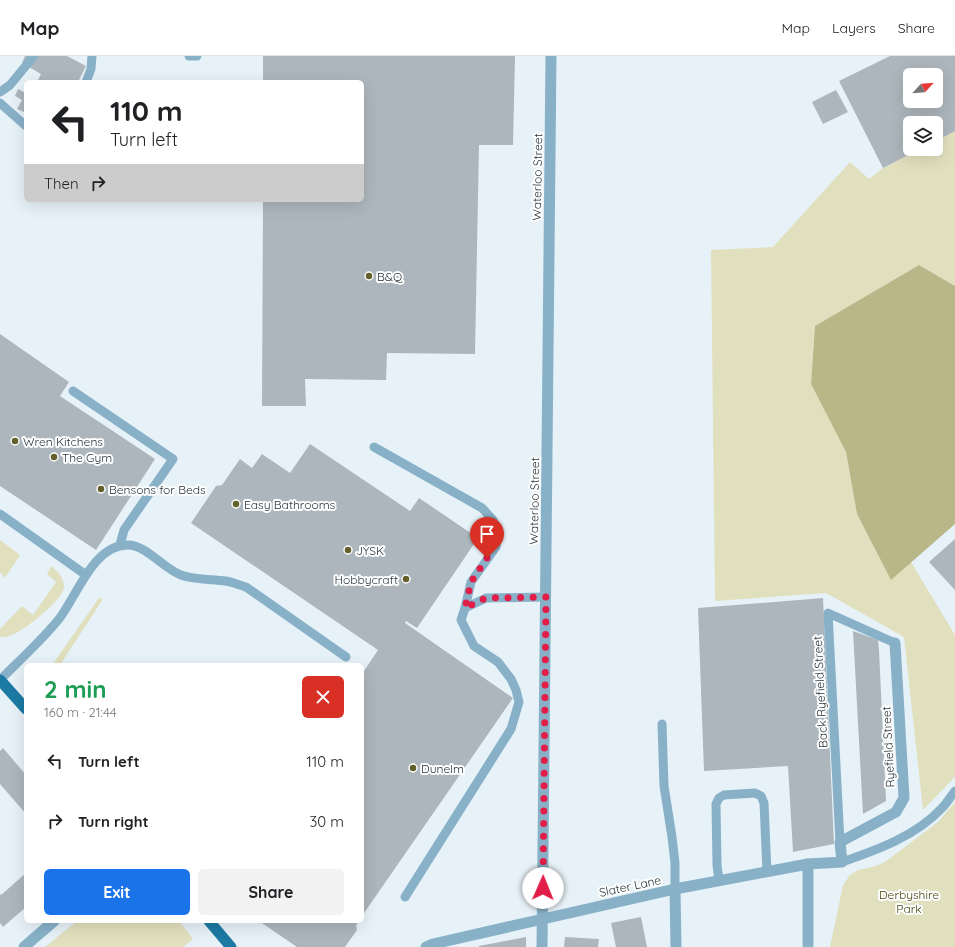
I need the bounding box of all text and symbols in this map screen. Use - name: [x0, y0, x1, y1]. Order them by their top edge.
- text: Map: [20, 16, 59, 40]
- text: Map: [781, 19, 810, 37]
- text: Layers: [832, 19, 876, 37]
- text: Share: [898, 19, 935, 37]
- north arrow: [903, 68, 943, 108]
- map controls: [903, 68, 943, 156]
- text: 110 m: [110, 93, 183, 128]
- icon: left: [44, 96, 96, 148]
- button: layers: [903, 116, 943, 156]
- text: Turn left: [110, 128, 178, 151]
- street label: Waterloo Street: [529, 133, 545, 221]
- icon: right: [87, 172, 109, 194]
- text: Then: [44, 174, 79, 193]
- place label: B&Q: [377, 269, 403, 284]
- marker: B&Q: [364, 271, 374, 281]
- place label: Wren Kitchens: [23, 434, 103, 449]
- marker: Wren Kitchens: [10, 436, 20, 446]
- place label: The Gym: [62, 450, 112, 465]
- marker: The Gym: [49, 452, 59, 462]
- street label: Waterloo Street: [526, 457, 542, 545]
- place label: Bensons for Beds: [109, 482, 206, 497]
- marker: Bensons for Beds: [96, 484, 106, 494]
- place label: Easy Bathrooms: [244, 497, 336, 512]
- marker: Easy Bathrooms: [231, 499, 241, 509]
- pin: [470, 517, 504, 558]
- icon: arrive: [476, 523, 498, 545]
- place label: JYSK: [356, 543, 384, 558]
- marker: JYSK: [343, 545, 353, 555]
- place label: Hobbycraft: [334, 572, 398, 587]
- marker: Hobbycraft: [401, 574, 411, 584]
- street label: Back Ryefield Street: [810, 636, 830, 748]
- text: 2 min: [44, 674, 106, 704]
- button: close: [302, 676, 344, 718]
- text: 160 m · 21:44: [44, 704, 117, 720]
- street label: Ryefield Street: [878, 706, 898, 788]
- icon: left: [44, 750, 66, 772]
- text: Turn left: [78, 752, 140, 771]
- text: 110 m: [306, 752, 344, 771]
- place label: Dunelm: [421, 761, 464, 776]
- marker: Dunelm: [408, 763, 418, 773]
- icon: right: [44, 810, 66, 832]
- text: Turn right: [78, 812, 149, 831]
- text: 30 m: [309, 812, 344, 831]
- position arrow: [522, 867, 564, 909]
- button: Exit: [44, 869, 190, 915]
- button: Share: [198, 869, 344, 915]
- street label: Slater Lane: [598, 872, 662, 900]
- park label: Derbyshire Park: [879, 887, 939, 916]

